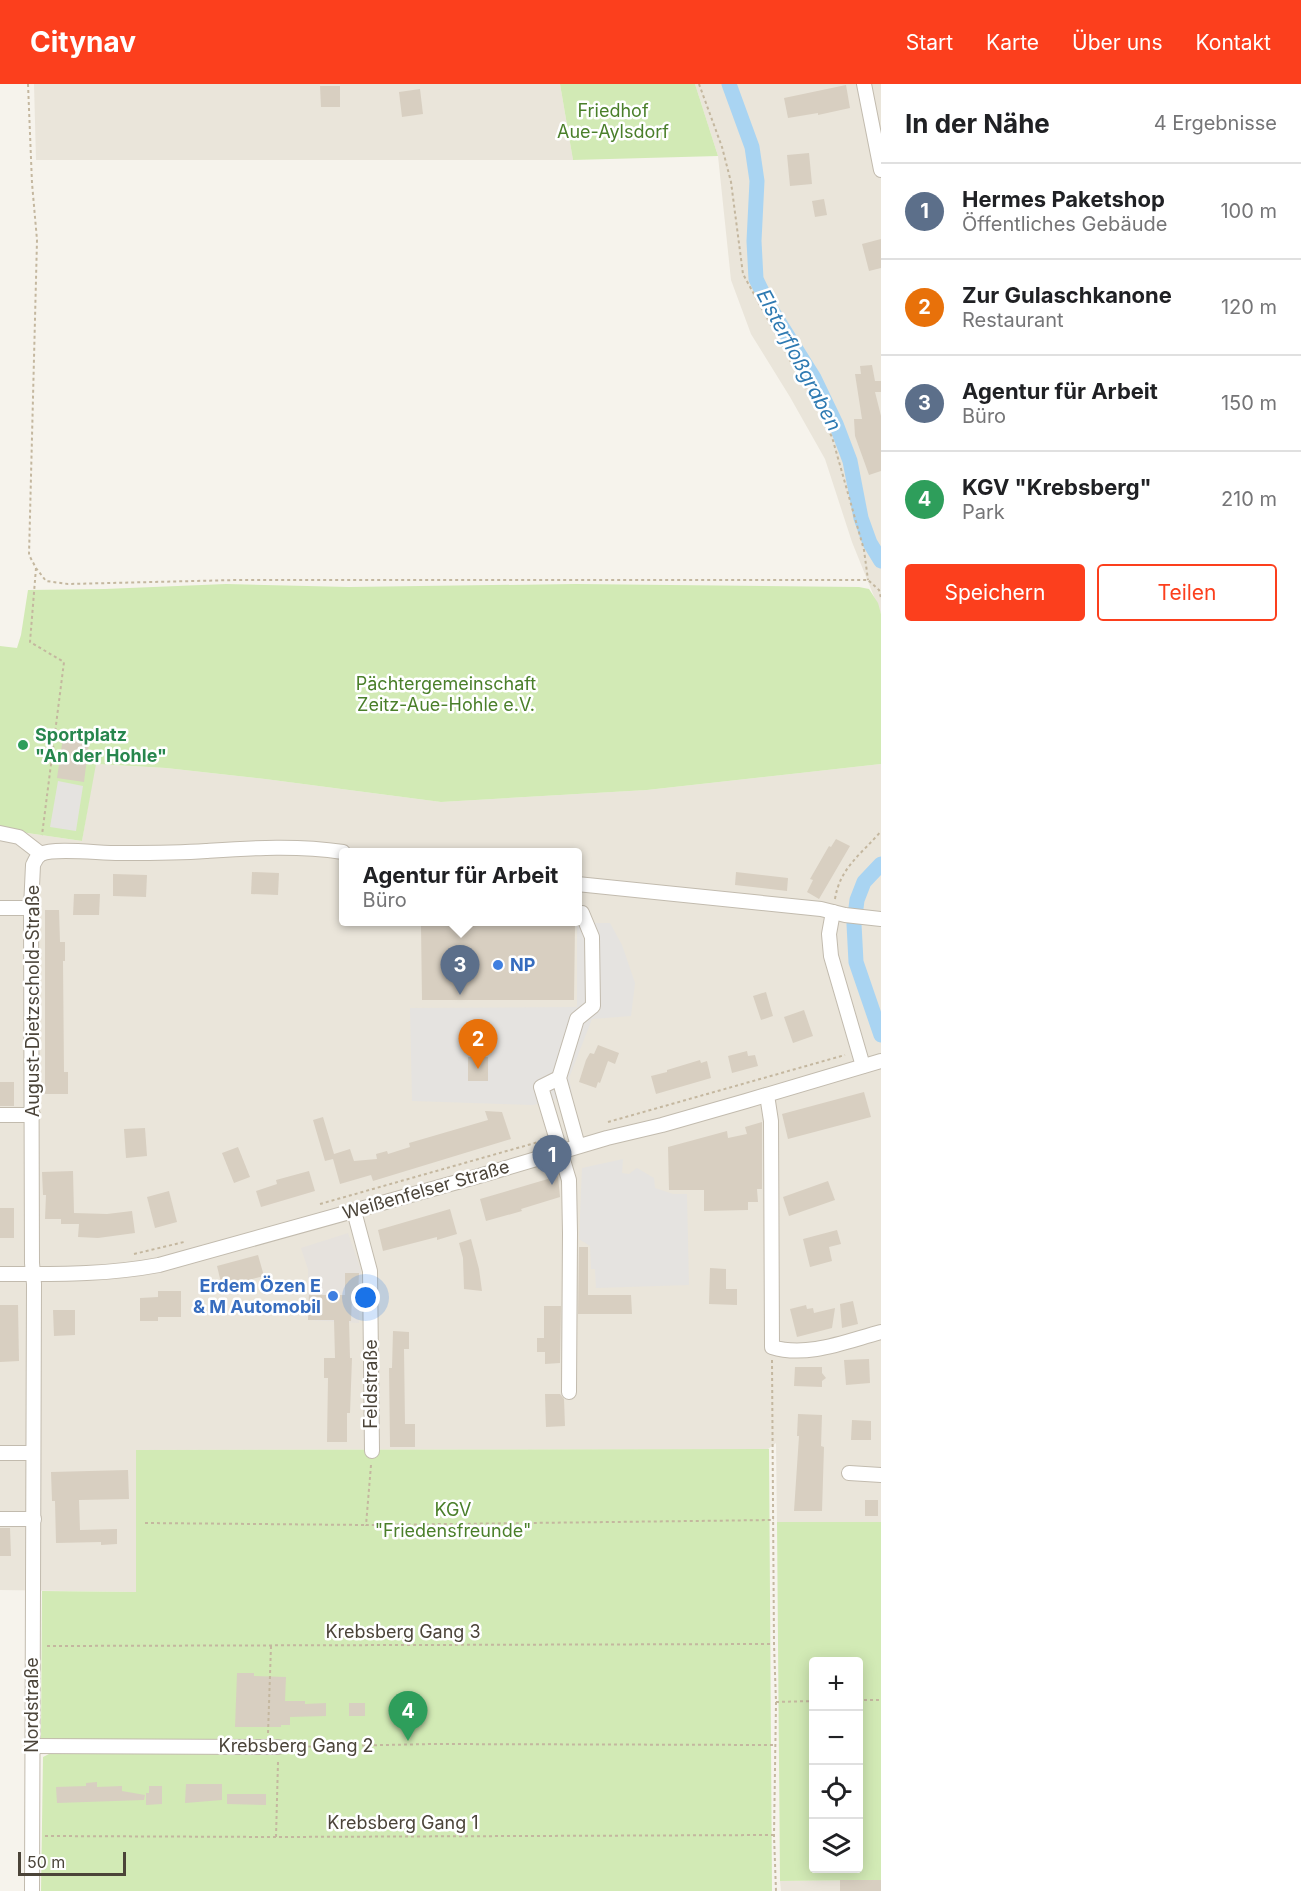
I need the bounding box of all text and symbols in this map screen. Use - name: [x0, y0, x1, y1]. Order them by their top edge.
- text: Citynav: [30, 25, 136, 59]
- text: Start: [906, 30, 953, 55]
- text: Karte: [986, 30, 1039, 55]
- text: Über uns: [1072, 30, 1163, 55]
- text: Kontakt: [1196, 30, 1271, 55]
- park label: Friedhof Aue-Aylsdorf: [557, 100, 669, 142]
- text: In der Nähe: [905, 108, 1050, 139]
- text: 4 Ergebnisse: [1154, 111, 1277, 135]
- text: Hermes Paketshop: [962, 186, 1165, 212]
- text: 1: [920, 199, 929, 223]
- text: 100 m: [1220, 199, 1277, 223]
- text: Öffentliches Gebäude: [962, 212, 1168, 236]
- text: Zur Gulaschkanone: [962, 282, 1172, 308]
- water label: Elsterfloßgraben: [752, 285, 846, 435]
- text: 2: [918, 295, 931, 319]
- text: 120 m: [1221, 295, 1277, 319]
- text: Restaurant: [962, 308, 1064, 332]
- text: Agentur für Arbeit: [962, 378, 1158, 404]
- text: 3: [918, 391, 931, 415]
- text: 150 m: [1221, 391, 1277, 415]
- text: Büro: [962, 404, 1006, 428]
- text: KGV "Krebsberg": [962, 474, 1152, 500]
- text: 4: [918, 487, 931, 511]
- text: 210 m: [1221, 487, 1277, 511]
- text: Park: [962, 500, 1005, 524]
- button: Speichern: [905, 564, 1085, 621]
- button: Teilen: [1097, 564, 1277, 621]
- park label: Pächtergemeinschaft Zeitz-Aue-Hohle e.V.: [356, 673, 536, 715]
- place label: Sportplatz "An der Hohle": [35, 724, 167, 766]
- marker: Sportplatz "An der Hohle": [16, 738, 30, 752]
- popup: [339, 848, 582, 926]
- text: Agentur für Arbeit: [363, 862, 558, 888]
- street label: August-Dietzschold-Straße: [22, 885, 43, 1117]
- text: Büro: [363, 888, 407, 912]
- pin: 3: [440, 946, 480, 995]
- place label: NP: [510, 954, 535, 975]
- marker: NP: [491, 958, 505, 972]
- pin: 2: [458, 1020, 498, 1069]
- pin: 1: [532, 1136, 572, 1185]
- street label: Weißenfelser Straße: [340, 1156, 512, 1223]
- place label: Erdem Özen E & M Automobil: [193, 1275, 321, 1317]
- your location: [351, 1283, 380, 1312]
- marker: Erdem Özen E & M Automobil: [326, 1289, 340, 1303]
- street label: Feldstraße: [360, 1339, 381, 1429]
- park label: KGV "Friedensfreunde": [375, 1499, 531, 1541]
- street label: Krebsberg Gang 3: [325, 1621, 481, 1642]
- street label: Nordstraße: [21, 1657, 42, 1753]
- map controls: [809, 1657, 863, 1873]
- button: +: [809, 1657, 863, 1711]
- pin: 4: [388, 1692, 428, 1741]
- button: −: [809, 1711, 863, 1765]
- street label: Krebsberg Gang 2: [219, 1735, 373, 1756]
- button: locate: [809, 1765, 863, 1819]
- street label: Krebsberg Gang 1: [327, 1812, 479, 1833]
- button: layers: [809, 1819, 863, 1873]
- scale bar: [18, 1849, 126, 1876]
- text: 50 m: [27, 1852, 65, 1872]

